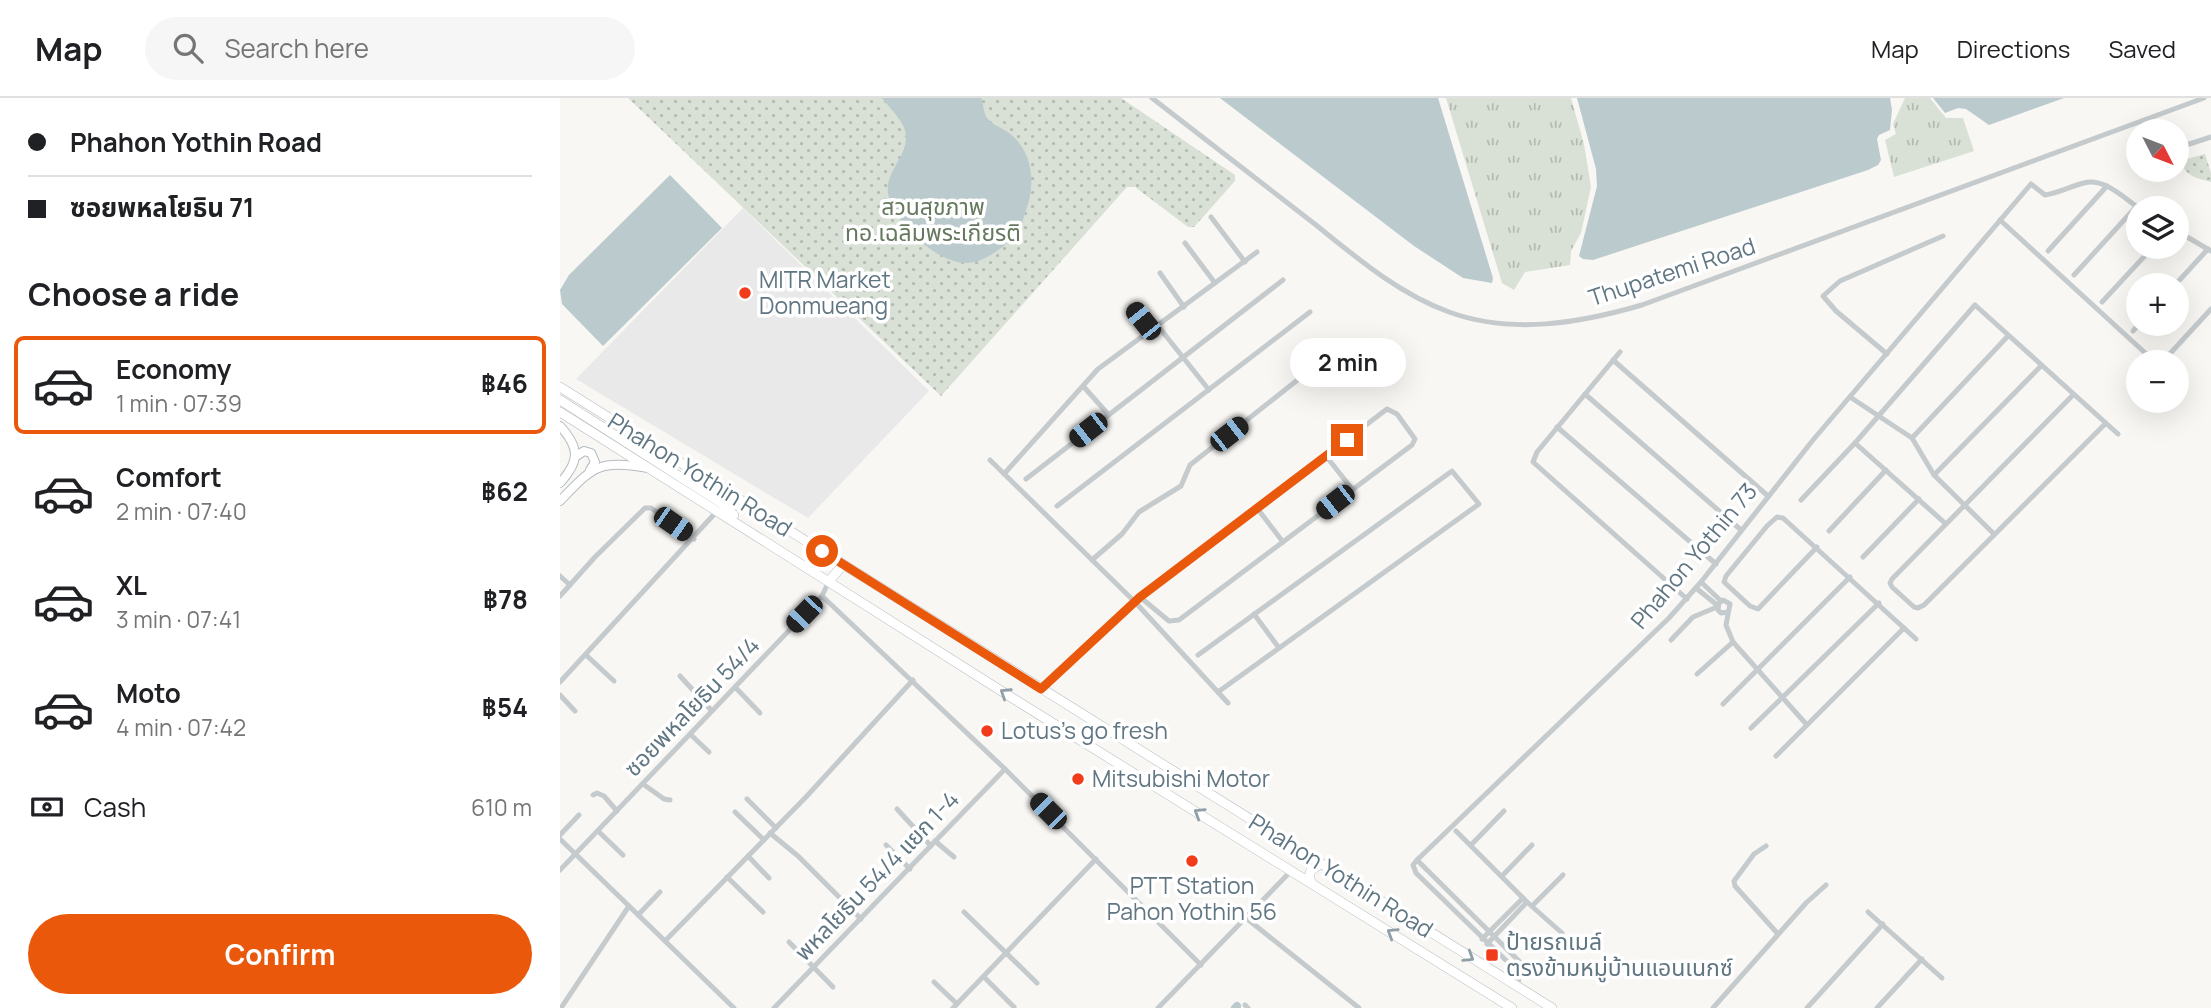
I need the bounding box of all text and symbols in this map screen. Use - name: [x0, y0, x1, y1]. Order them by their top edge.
- search box: [145, 17, 635, 80]
- text: Map: [35, 26, 103, 71]
- icon: search: [169, 29, 207, 67]
- text: Search here: [225, 30, 369, 66]
- text: Map: [1871, 32, 1919, 65]
- text: Directions: [1957, 32, 2070, 65]
- text: Saved: [2108, 32, 2176, 65]
- north arrow: [2126, 119, 2189, 182]
- map controls: [2126, 119, 2189, 413]
- text: Phahon Yothin Road: [70, 124, 322, 160]
- text: ซอยพหลโยธิน 71: [70, 189, 254, 225]
- park label: สวนสุขภาพ ทอ.เฉลิมพระเกียรติ: [845, 190, 1021, 248]
- button: layers: [2126, 196, 2189, 259]
- street label: Thupatemi Road: [1584, 229, 1759, 313]
- place label: MITR Market Donmueang: [759, 263, 891, 321]
- text: Choose a ride: [28, 272, 239, 316]
- button: +: [2126, 273, 2189, 336]
- marker: MITR Market Donmueang: [737, 285, 753, 301]
- car: [1122, 298, 1165, 344]
- callout: 2 min: [1289, 338, 1405, 388]
- text: 2 min: [1318, 346, 1378, 378]
- button: −: [2126, 350, 2189, 413]
- text: Economy: [116, 351, 231, 387]
- icon: car: [32, 354, 95, 417]
- text: ฿46: [481, 365, 528, 401]
- text: 1 min · 07:39: [116, 387, 242, 419]
- street label: Phahon Yothin Road: [602, 405, 799, 544]
- car: [1065, 409, 1112, 451]
- car: [1206, 413, 1253, 455]
- route end: [1331, 424, 1363, 456]
- text: Comfort: [116, 459, 222, 495]
- icon: car: [32, 462, 95, 525]
- text: ฿62: [481, 473, 528, 509]
- street label: Phahon Yothin 73: [1623, 476, 1764, 635]
- car: [1312, 481, 1359, 523]
- text: 2 min · 07:40: [116, 495, 247, 527]
- car: [650, 503, 697, 545]
- route start: [806, 535, 838, 567]
- text: XL: [116, 567, 147, 603]
- icon: car: [32, 570, 95, 633]
- text: ฿78: [483, 581, 528, 617]
- car: [782, 592, 827, 636]
- text: 3 min · 07:41: [116, 603, 241, 635]
- street label: ซอยพหลโยธิน 54/4: [616, 629, 766, 783]
- text: Moto: [116, 675, 181, 711]
- icon: car: [32, 678, 95, 741]
- one-way arrow: [1000, 688, 1013, 701]
- text: ฿54: [482, 689, 528, 725]
- text: 4 min · 07:42: [116, 711, 246, 743]
- place label: Lotus's go fresh: [1001, 714, 1168, 746]
- marker: Lotus's go fresh: [979, 723, 995, 739]
- place label: Mitsubishi Motor: [1092, 762, 1270, 794]
- marker: Mitsubishi Motor: [1070, 771, 1086, 787]
- street label: พหลโยธิน 54/4 แยก 1-4: [787, 783, 966, 967]
- icon: cash: [28, 788, 66, 826]
- text: Cash: [84, 789, 146, 825]
- car: [1026, 789, 1071, 833]
- text: 610 m: [471, 791, 532, 823]
- street label: Phahon Yothin Road: [1243, 806, 1440, 945]
- one-way arrow: [1193, 808, 1206, 821]
- marker: PTT Station Pahon Yothin 56: [1184, 853, 1200, 869]
- place label: PTT Station Pahon Yothin 56: [1107, 869, 1277, 927]
- button: Confirm: [28, 914, 532, 994]
- place label: ป้ายรถเมล์ ตรงข้ามหมู่บ้านแอนเนกซ์: [1506, 925, 1733, 983]
- one-way arrow: [1386, 929, 1399, 942]
- marker: ป้ายรถเมล์ ตรงข้ามหมู่บ้านแอนเนกซ์: [1484, 947, 1500, 963]
- one-way arrow: [1462, 948, 1475, 961]

